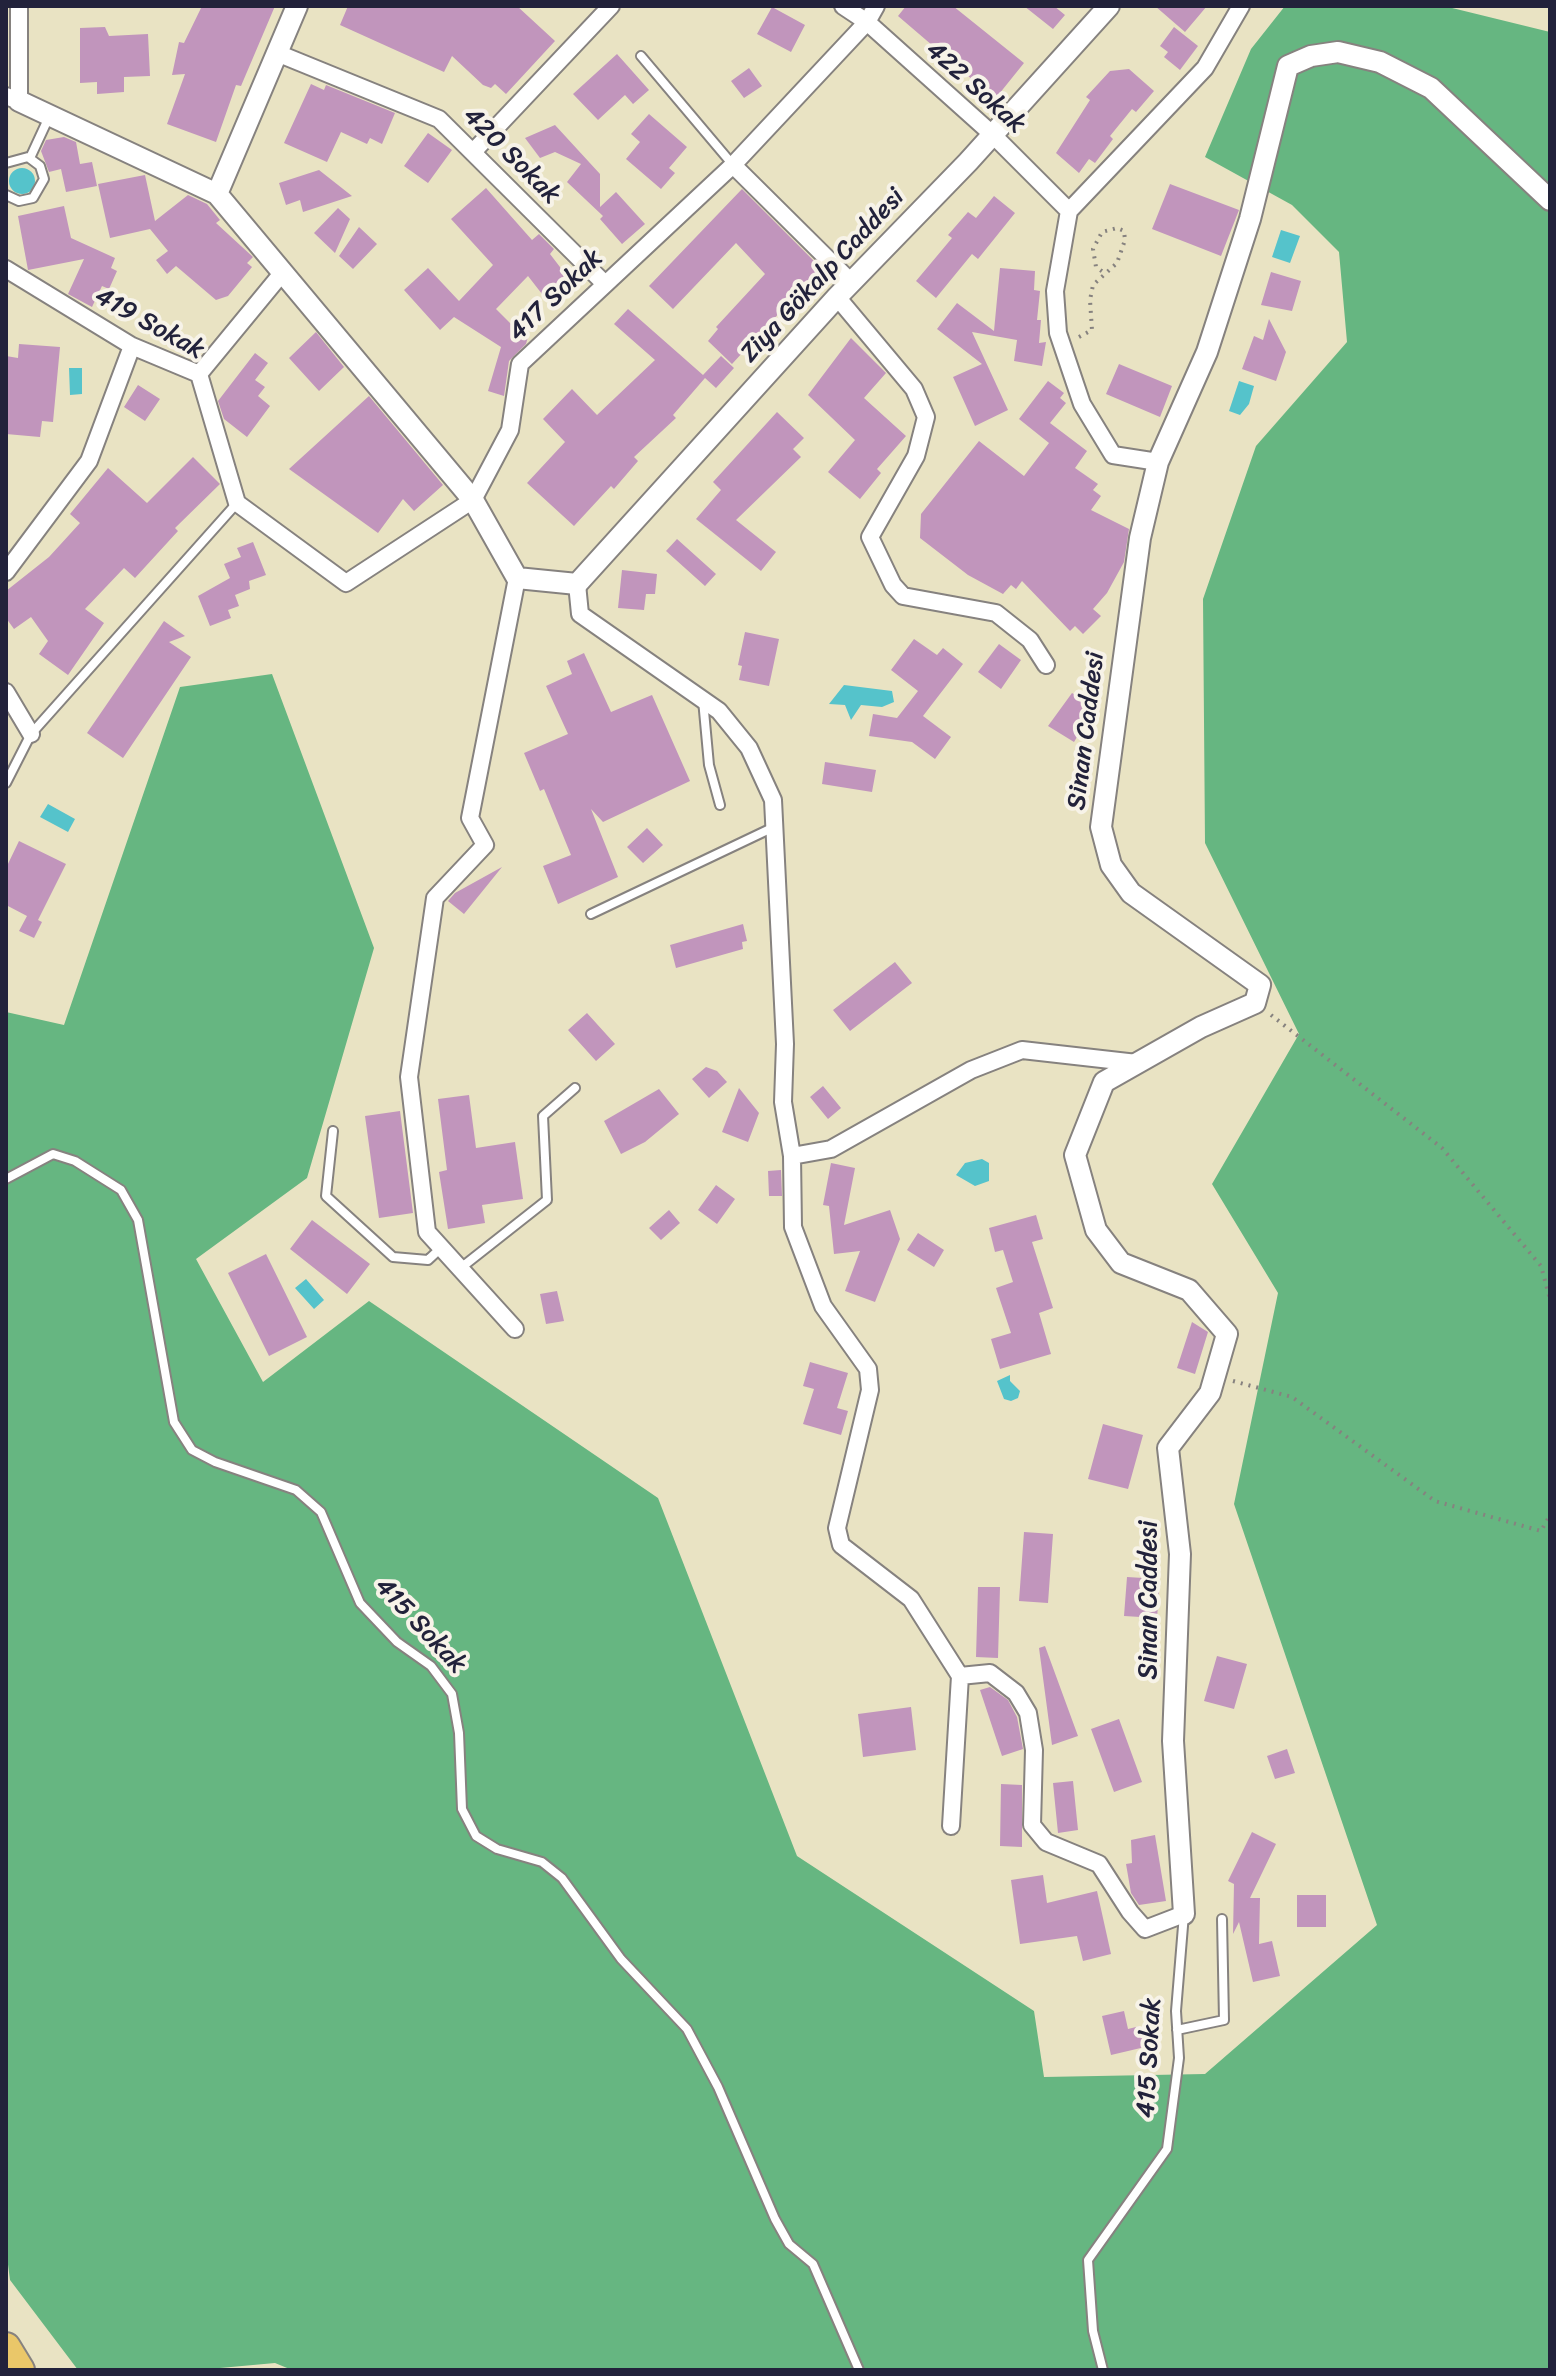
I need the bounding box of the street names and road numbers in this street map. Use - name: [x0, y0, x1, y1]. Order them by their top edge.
- street label: 422 Sokak: [919, 35, 1031, 141]
- street label: 420 Sokak: [456, 101, 566, 211]
- street label: Ziya Gökalp Caddesi: [734, 182, 912, 370]
- street label: 417 Sokak: [502, 243, 610, 349]
- street label: 419 Sokak: [89, 281, 209, 367]
- street label: Sinan Caddesi: [1062, 650, 1112, 812]
- street label: Sinan Caddesi: [1133, 1520, 1165, 1680]
- street label: 415 Sokak: [368, 1571, 472, 1681]
- street label: 415 Sokak: [1131, 1997, 1169, 2119]

